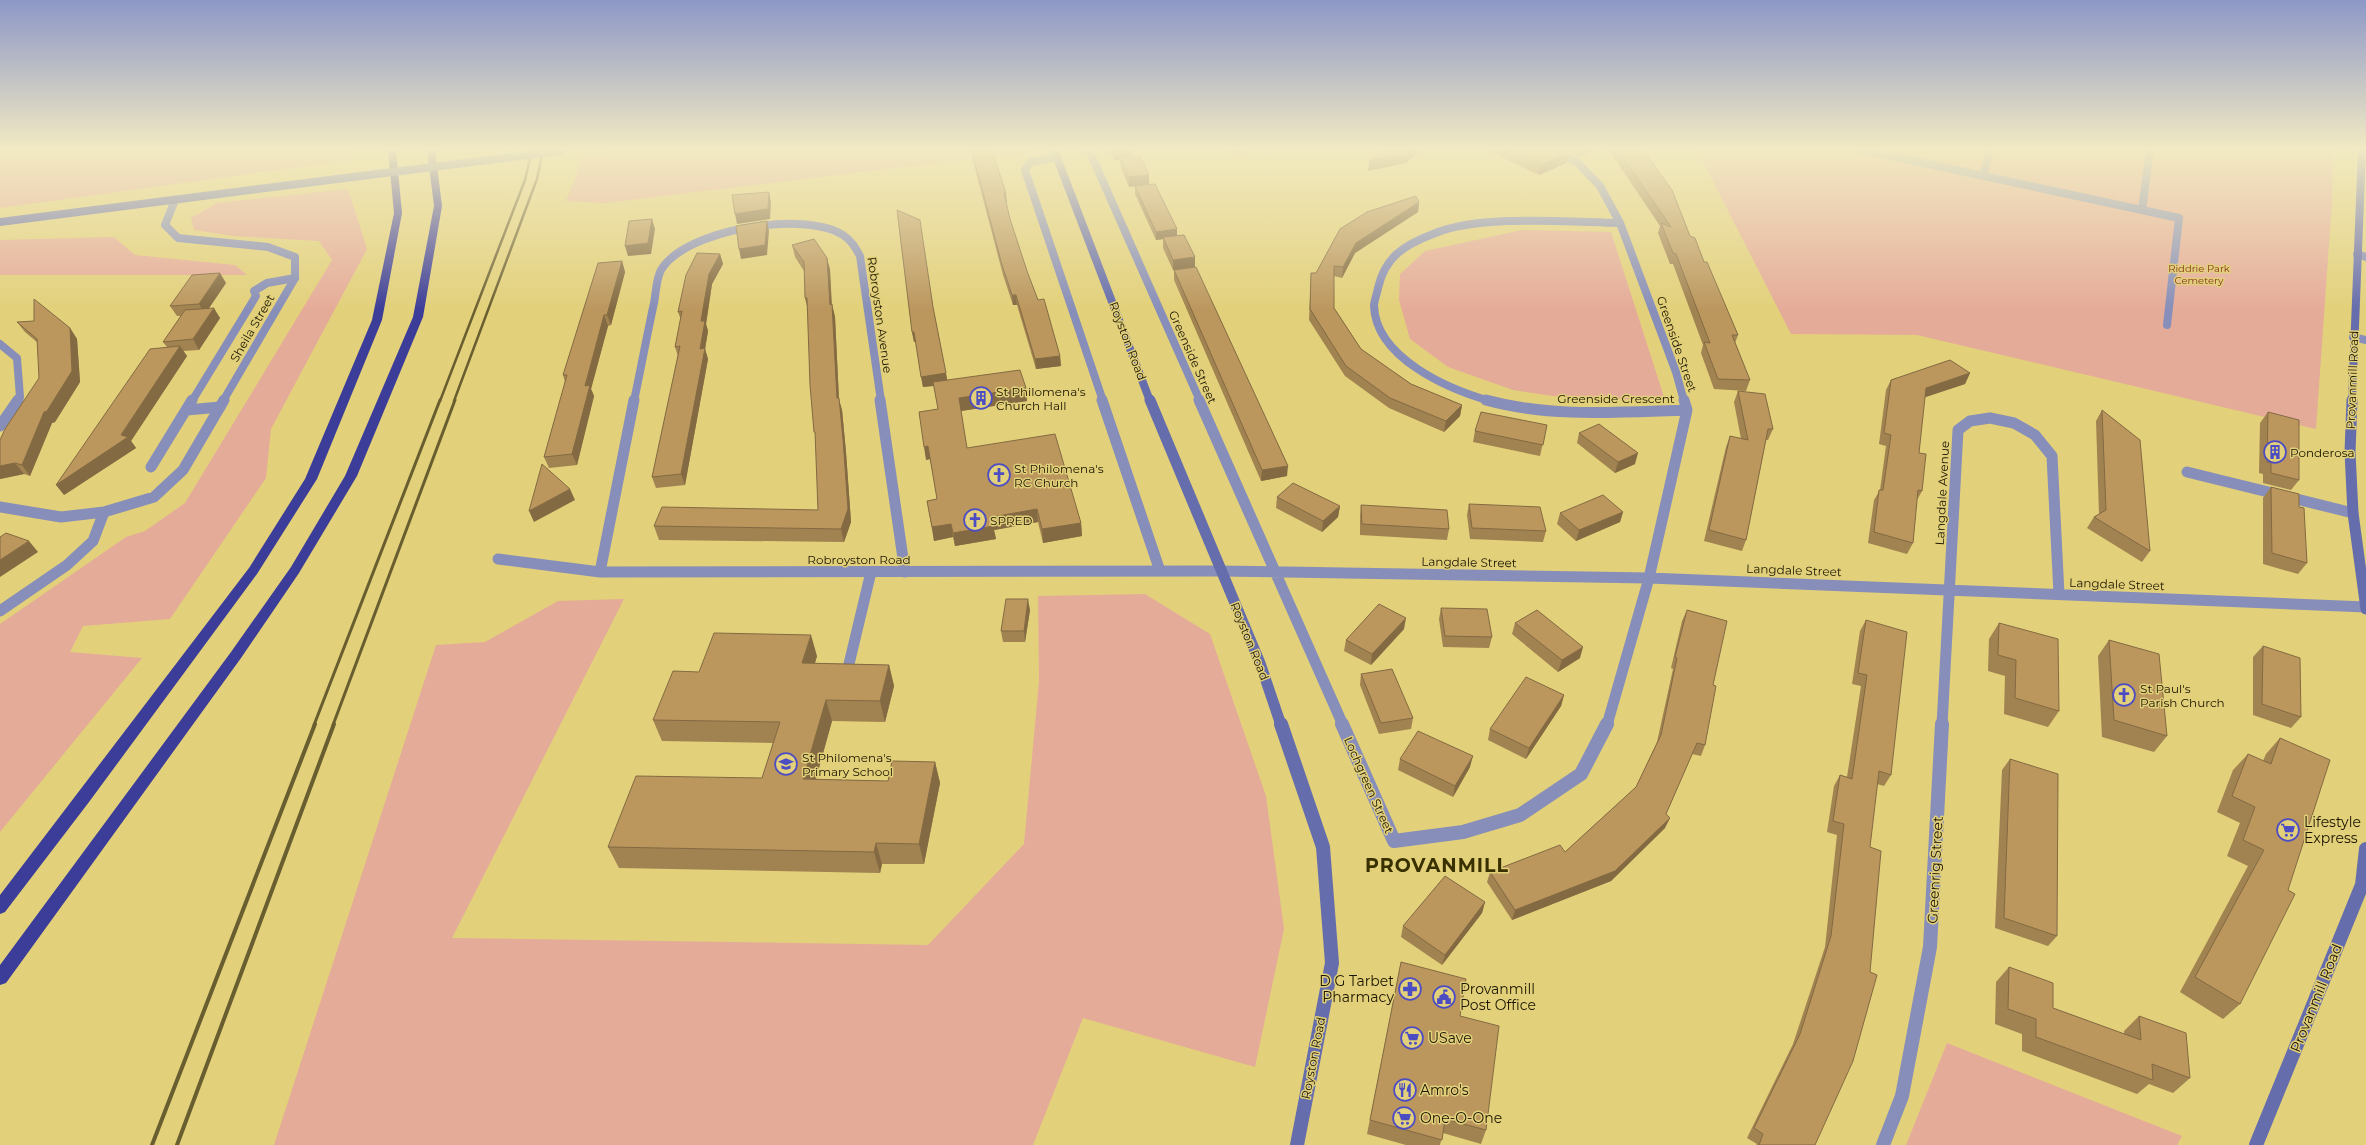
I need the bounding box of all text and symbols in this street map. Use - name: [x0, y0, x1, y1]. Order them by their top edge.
- street label: Robroyston Avenue: [864, 256, 896, 374]
- park label: Riddrie Park Cemetery: [2168, 262, 2230, 287]
- street label: Sheila Street: [227, 291, 277, 365]
- street label: Greenside Street: [1654, 294, 1700, 394]
- street label: Royston Road: [1106, 300, 1150, 382]
- street label: Greenside Street: [1166, 308, 1220, 406]
- street label: Provanmill Road: [2343, 330, 2361, 430]
- place label: St Philomena's Church Hall: [996, 384, 1086, 413]
- building icon: St Philomena's Church Hall: [968, 385, 994, 411]
- street label: Greenside Crescent: [1557, 391, 1675, 406]
- building icon: Ponderosa: [2262, 439, 2288, 465]
- street label: Langdale Avenue: [1932, 440, 1952, 546]
- place label: Ponderosa: [2290, 445, 2355, 460]
- place label: St Philomena's RC Church: [1014, 461, 1104, 490]
- church icon: St Philomena's RC Church: [986, 462, 1012, 488]
- church icon: SPRED: [962, 507, 988, 533]
- place label: SPRED: [990, 513, 1033, 528]
- street label: Robroyston Road: [807, 552, 911, 567]
- street label: Langdale Street: [1421, 554, 1517, 570]
- street label: Langdale Street: [1746, 561, 1842, 579]
- street label: Langdale Street: [2069, 575, 2165, 593]
- street label: Royston Road: [1227, 600, 1273, 682]
- place label: St Paul's Parish Church: [2140, 681, 2225, 710]
- church icon: St Paul's Parish Church: [2111, 682, 2137, 708]
- street label: Lochgreen Street: [1341, 734, 1397, 836]
- place label: St Philomena's Primary School: [802, 750, 893, 779]
- school or university icon: St Philomena's Primary School: [773, 751, 799, 777]
- place label: Lifestyle Express: [2304, 813, 2361, 847]
- street label: Greenrig Street: [1923, 816, 1947, 924]
- supermarket icon: Lifestyle Express: [2275, 817, 2301, 843]
- district label: PROVANMILL: [1365, 854, 1509, 877]
- street label: Provanmill Road: [2286, 941, 2346, 1055]
- place label: D G Tarbet Pharmacy: [1319, 972, 1394, 1006]
- pharmacy icon: D G Tarbet Pharmacy: [1397, 976, 1423, 1002]
- place label: Provanmill Post Office: [1460, 980, 1536, 1014]
- public building icon: Provanmill Post Office: [1431, 984, 1457, 1010]
- street label: Royston Road: [1298, 1016, 1328, 1100]
- supermarket icon: USave: [1399, 1025, 1425, 1051]
- place label: USave: [1428, 1029, 1472, 1047]
- restaurant icon: Amro's: [1392, 1077, 1418, 1103]
- place label: Amro's: [1420, 1081, 1469, 1099]
- supermarket icon: One-O-One: [1391, 1105, 1417, 1131]
- place label: One-O-One: [1420, 1109, 1502, 1127]

